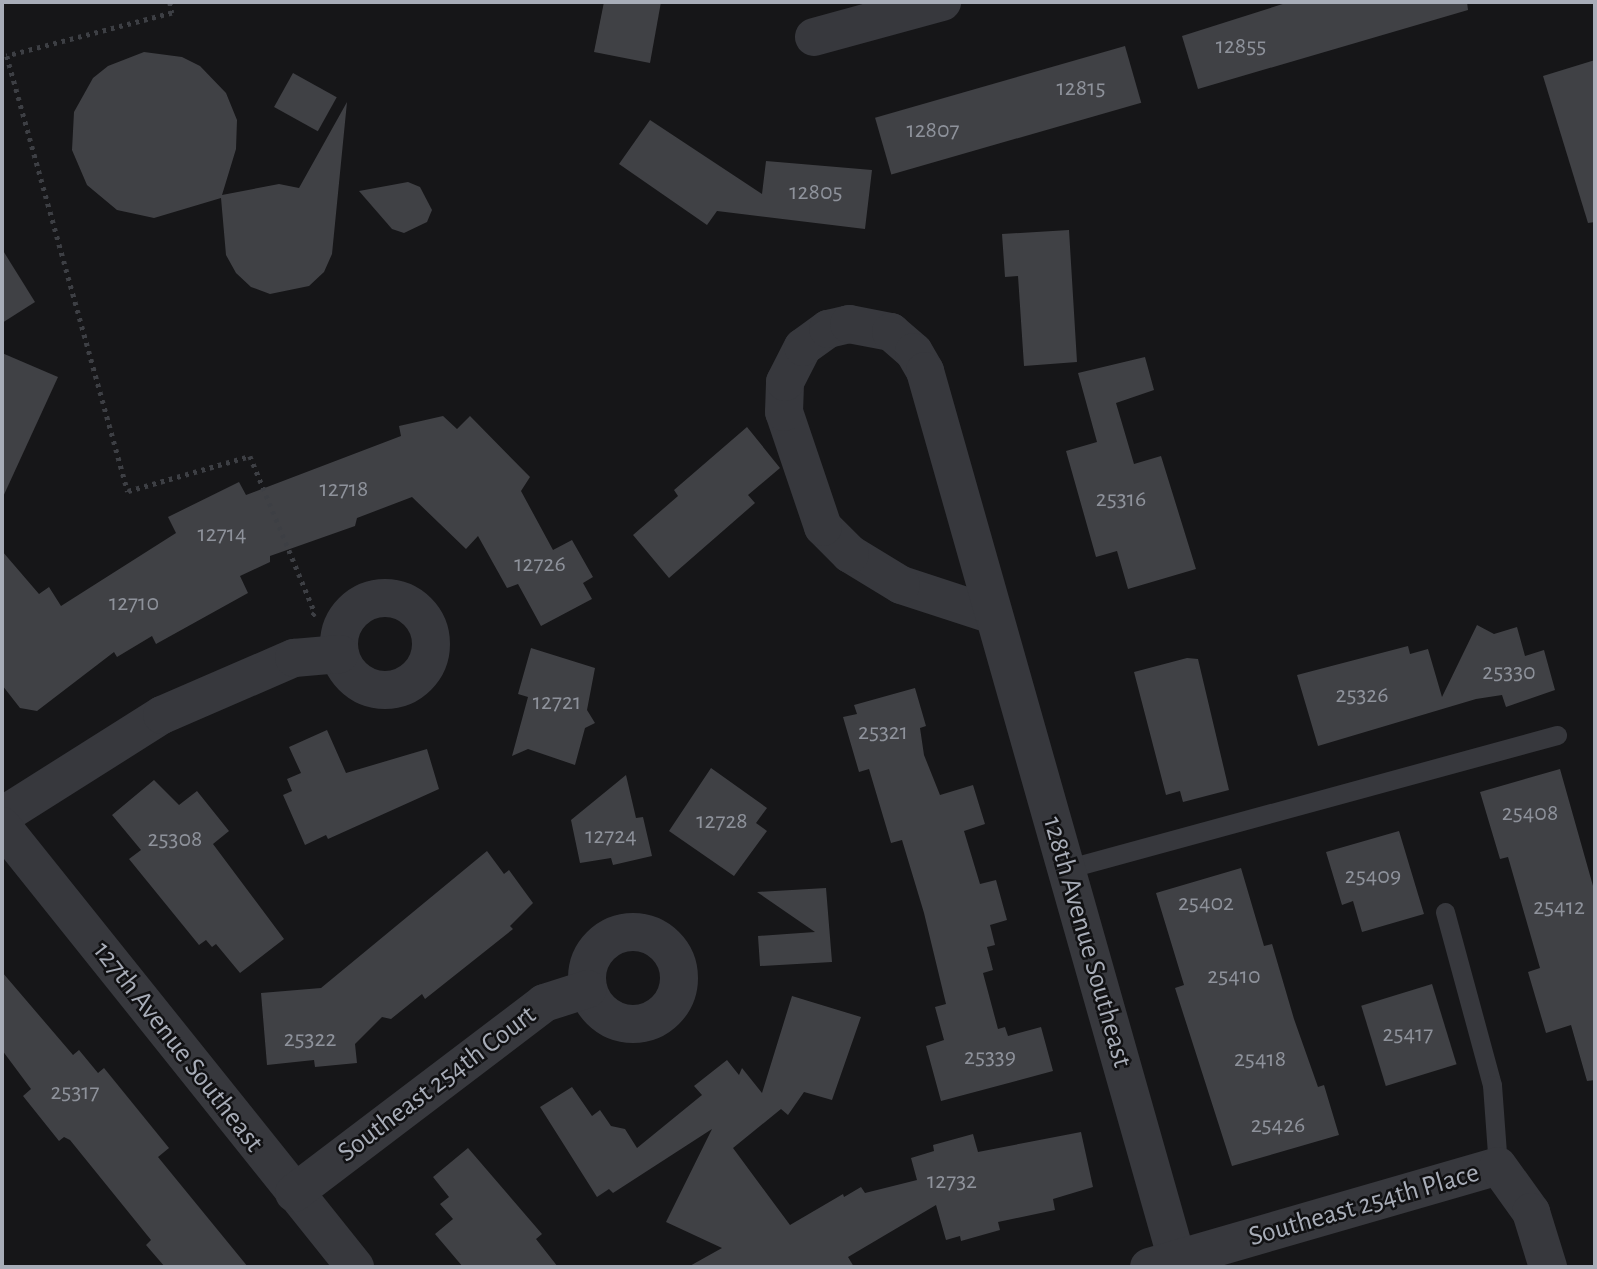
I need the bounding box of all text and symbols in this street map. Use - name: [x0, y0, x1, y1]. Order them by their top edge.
- house number: 12855: [1216, 33, 1266, 61]
- house number: 12815: [1057, 75, 1105, 103]
- house number: 12807: [906, 117, 960, 145]
- house number: 12805: [789, 179, 843, 207]
- house number: 12718: [320, 476, 368, 504]
- house number: 25316: [1096, 486, 1146, 514]
- house number: 12714: [198, 521, 246, 549]
- house number: 12726: [514, 551, 566, 579]
- house number: 12710: [109, 590, 159, 618]
- house number: 25330: [1482, 659, 1536, 687]
- house number: 25326: [1335, 682, 1389, 710]
- house number: 12721: [533, 689, 581, 717]
- house number: 25321: [858, 719, 908, 747]
- house number: 25408: [1502, 800, 1558, 828]
- house number: 12728: [696, 808, 748, 836]
- street label: 128th Avenue Southeast: [1035, 813, 1139, 1071]
- house number: 12724: [585, 823, 637, 851]
- house number: 25308: [148, 826, 202, 854]
- house number: 25409: [1345, 863, 1401, 891]
- house number: 25402: [1178, 890, 1234, 918]
- house number: 25412: [1533, 894, 1585, 922]
- street label: 127th Avenue Southeast: [85, 935, 271, 1159]
- house number: 25410: [1207, 963, 1261, 991]
- street label: Southeast 254th Court: [331, 998, 543, 1170]
- house number: 25417: [1383, 1021, 1433, 1049]
- house number: 25322: [284, 1026, 336, 1054]
- house number: 25339: [964, 1044, 1016, 1072]
- house number: 25418: [1234, 1046, 1286, 1074]
- house number: 25317: [50, 1079, 100, 1107]
- house number: 25426: [1251, 1112, 1305, 1140]
- street label: Southeast 254th Place: [1245, 1156, 1483, 1254]
- house number: 12732: [927, 1168, 977, 1196]

